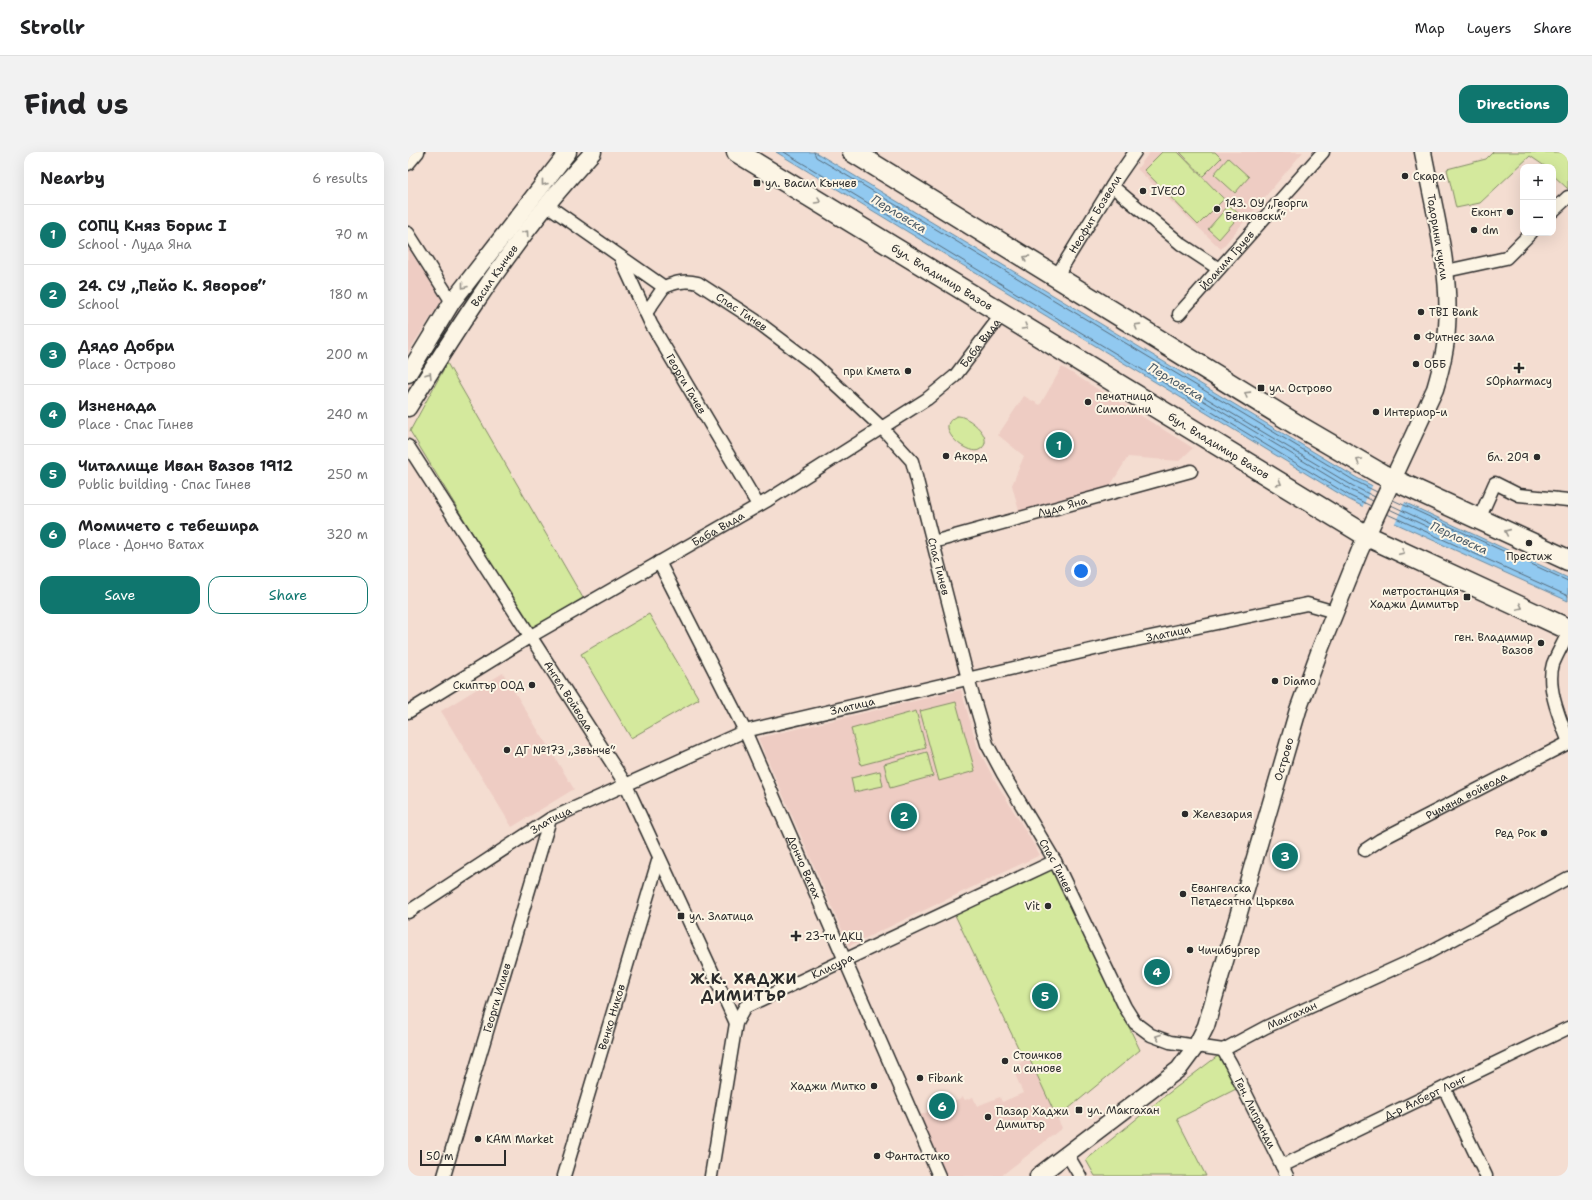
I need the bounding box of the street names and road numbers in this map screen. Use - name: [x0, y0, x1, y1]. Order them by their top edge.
- street label: Неофит Бозвели: [1065, 172, 1125, 256]
- street label: Тодорини кукли: [1423, 193, 1452, 281]
- street label: Йоаким Груев: [1196, 227, 1258, 294]
- street label: бул. Владимир Вазов: [888, 241, 995, 314]
- street label: Васил Кънчев: [468, 242, 522, 310]
- street label: Спас Гинев: [713, 290, 770, 335]
- street label: Баба Вида: [957, 315, 1004, 371]
- street label: Георги Гачев: [662, 351, 710, 417]
- street label: бул. Владимир Вазов: [1165, 409, 1272, 483]
- street label: Луда Яна: [1036, 493, 1089, 521]
- street label: Баба Вида: [689, 508, 747, 550]
- street label: Спас Гинев: [924, 536, 953, 597]
- street label: Златица: [1145, 622, 1192, 646]
- street label: Ангел Войвода: [540, 658, 596, 734]
- street label: Златица: [829, 694, 876, 719]
- street label: Острово: [1271, 736, 1298, 783]
- street label: Румяна войвода: [1423, 769, 1510, 823]
- street label: Златица: [527, 803, 574, 838]
- street label: Дончо Ватах: [783, 833, 824, 902]
- street label: Спас Гинев: [1035, 836, 1076, 895]
- street label: Клисура: [809, 950, 856, 983]
- street label: Георги Илиев: [480, 961, 515, 1034]
- street label: Венко Ников: [595, 982, 629, 1052]
- street label: Макгахан: [1264, 998, 1319, 1034]
- street label: Д-р Алберт Лонг: [1382, 1071, 1469, 1124]
- street label: Ген. Липранди: [1231, 1075, 1279, 1151]

